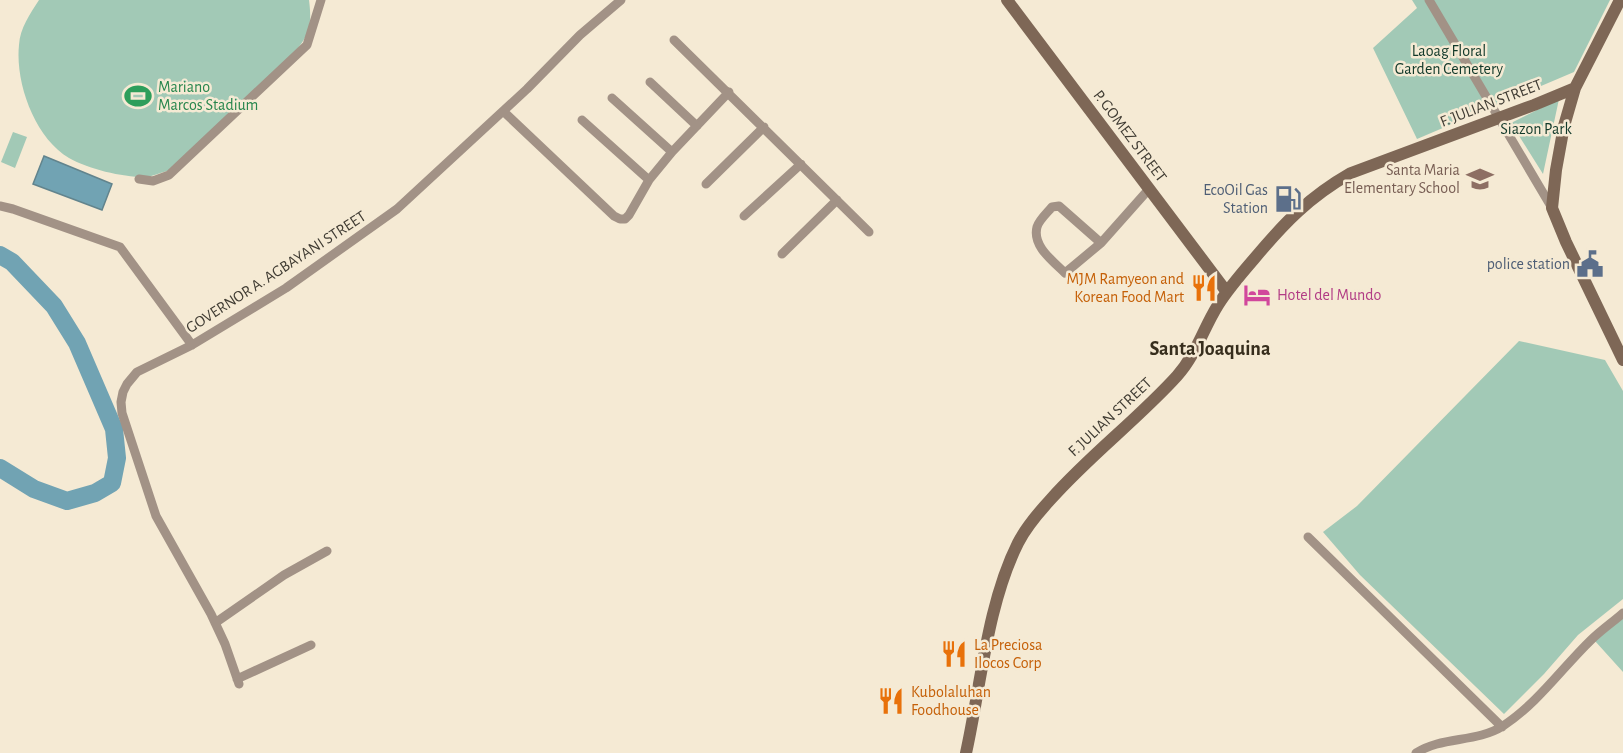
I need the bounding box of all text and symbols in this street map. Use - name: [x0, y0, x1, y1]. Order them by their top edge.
- park label: Laoag Floral Garden Cemetery: [1395, 43, 1503, 78]
- street label: F. JULIAN STREET: [1438, 76, 1544, 130]
- place label: Mariano Marcos Stadium: [158, 79, 258, 113]
- sports icon: Mariano Marcos Stadium: [123, 81, 153, 111]
- street label: P. GOMEZ STREET: [1090, 87, 1170, 185]
- park label: Siazon Park: [1500, 121, 1572, 137]
- place label: Santa Maria Elementary School: [1344, 162, 1460, 197]
- school or university icon: Santa Maria Elementary School: [1465, 164, 1495, 194]
- place label: EcoOil Gas Station: [1203, 182, 1268, 216]
- fuel station icon: EcoOil Gas Station: [1273, 184, 1303, 214]
- street label: GOVERNOR A. AGBAYANI STREET: [183, 208, 369, 336]
- public building icon: police station: [1575, 249, 1605, 279]
- place label: police station: [1487, 256, 1570, 272]
- place label: MJM Ramyeon and Korean Food Mart: [1067, 271, 1184, 305]
- restaurant icon: MJM Ramyeon and Korean Food Mart: [1189, 273, 1219, 303]
- hotel icon: Hotel del Mundo: [1242, 280, 1272, 310]
- place label: Hotel del Mundo: [1277, 287, 1381, 303]
- district label: Santa Joaquina: [1149, 339, 1271, 359]
- street label: F. JULIAN STREET: [1065, 374, 1155, 460]
- place label: La Preciosa Ilocos Corp: [974, 637, 1043, 671]
- restaurant icon: La Preciosa Ilocos Corp: [939, 639, 969, 669]
- place label: Kubolaluhan Foodhouse: [911, 684, 991, 718]
- restaurant icon: Kubolaluhan Foodhouse: [876, 686, 906, 716]

